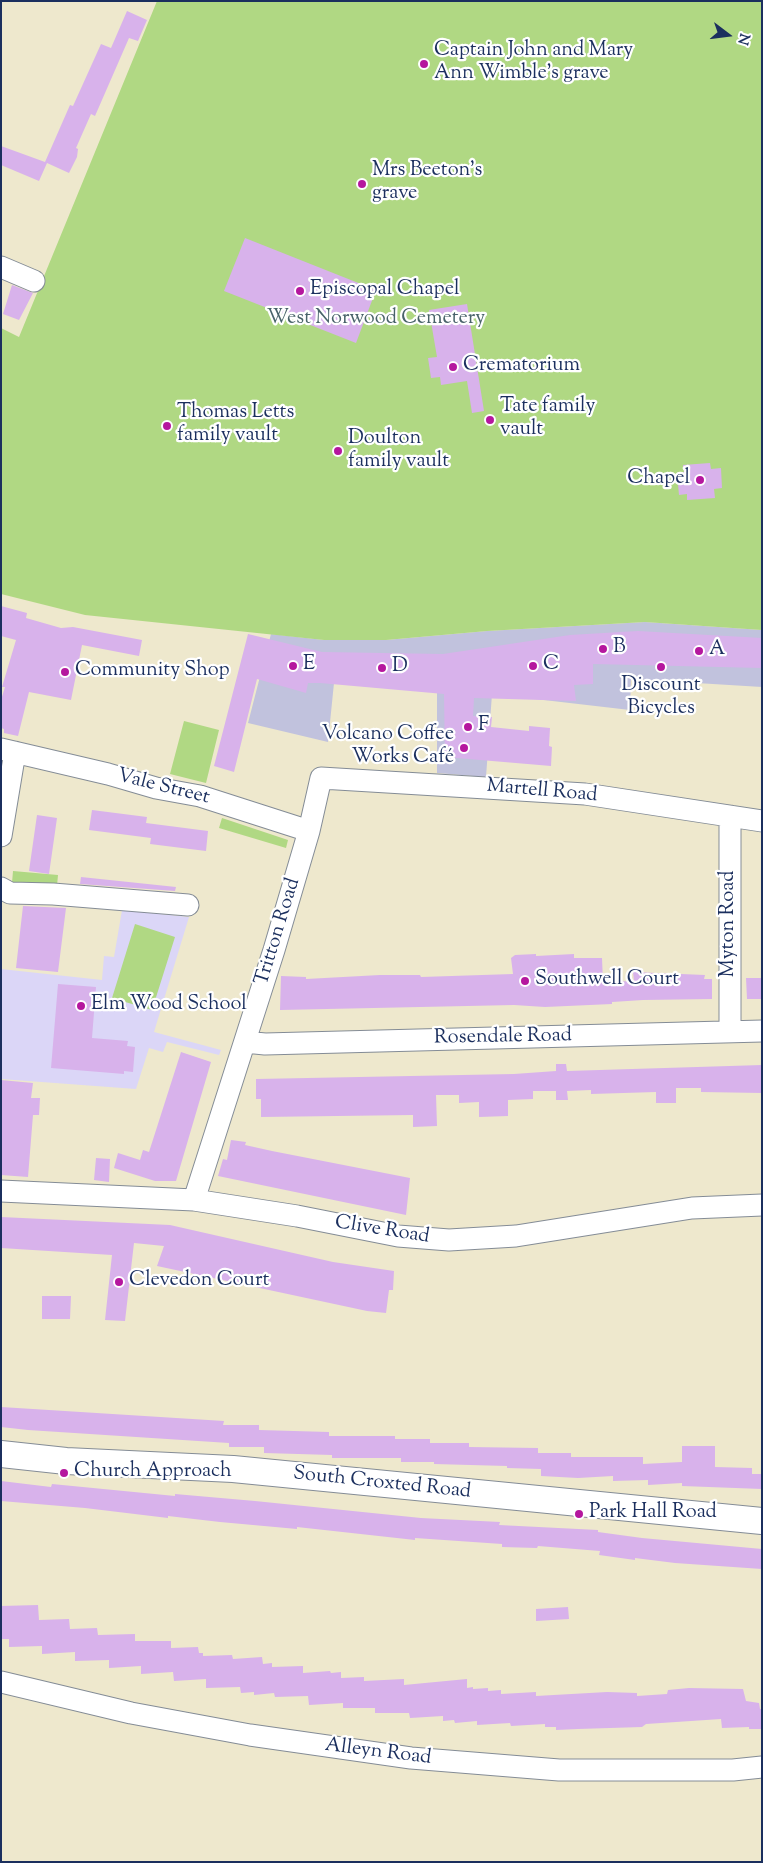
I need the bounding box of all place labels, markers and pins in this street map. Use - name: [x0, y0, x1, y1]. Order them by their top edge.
- place label: Captain John and Mary Ann Wimble's grave: [434, 40, 633, 87]
- marker: Captain John and Mary Ann Wimble's grave: [418, 58, 430, 70]
- place label: Mrs Beeton's grave: [372, 160, 482, 207]
- marker: Mrs Beeton's grave: [356, 178, 368, 190]
- place label: Episcopal Chapel: [310, 279, 459, 303]
- marker: Episcopal Chapel: [294, 285, 306, 297]
- place label: Crematorium: [463, 355, 580, 379]
- marker: Crematorium: [447, 361, 459, 373]
- place label: Tate family vault: [500, 396, 595, 443]
- place label: Thomas Letts family vault: [177, 402, 294, 449]
- marker: Tate family vault: [484, 414, 496, 426]
- marker: Thomas Letts family vault: [161, 420, 173, 432]
- place label: Doulton family vault: [348, 428, 449, 475]
- marker: Doulton family vault: [332, 445, 344, 457]
- place label: Chapel: [627, 468, 690, 492]
- marker: Chapel: [694, 474, 706, 486]
- place label: B: [613, 637, 626, 661]
- place label: A: [709, 639, 725, 663]
- marker: B: [597, 643, 609, 655]
- marker: A: [693, 645, 705, 657]
- place label: E: [303, 654, 315, 678]
- place label: C: [543, 654, 559, 678]
- place label: D: [392, 656, 408, 680]
- place label: Community Shop: [75, 660, 230, 684]
- marker: E: [287, 660, 299, 672]
- marker: C: [527, 660, 539, 672]
- marker: Discount Bicycles: [655, 661, 667, 673]
- marker: D: [376, 662, 388, 674]
- marker: Community Shop: [59, 666, 71, 678]
- place label: Discount Bicycles: [621, 675, 701, 722]
- place label: F: [478, 715, 489, 739]
- marker: F: [462, 721, 474, 733]
- place label: Volcano Coffee Works Café: [322, 724, 454, 771]
- marker: Volcano Coffee Works Café: [458, 742, 470, 754]
- place label: Southwell Court: [535, 969, 679, 993]
- marker: Southwell Court: [519, 975, 531, 987]
- place label: Elm Wood School: [91, 994, 247, 1018]
- marker: Elm Wood School: [75, 1000, 87, 1012]
- place label: Clevedon Court: [129, 1270, 269, 1294]
- marker: Clevedon Court: [113, 1276, 125, 1288]
- place label: Church Approach: [74, 1461, 232, 1485]
- marker: Church Approach: [58, 1467, 70, 1479]
- place label: Park Hall Road: [589, 1502, 717, 1526]
- marker: Park Hall Road: [573, 1508, 585, 1520]

